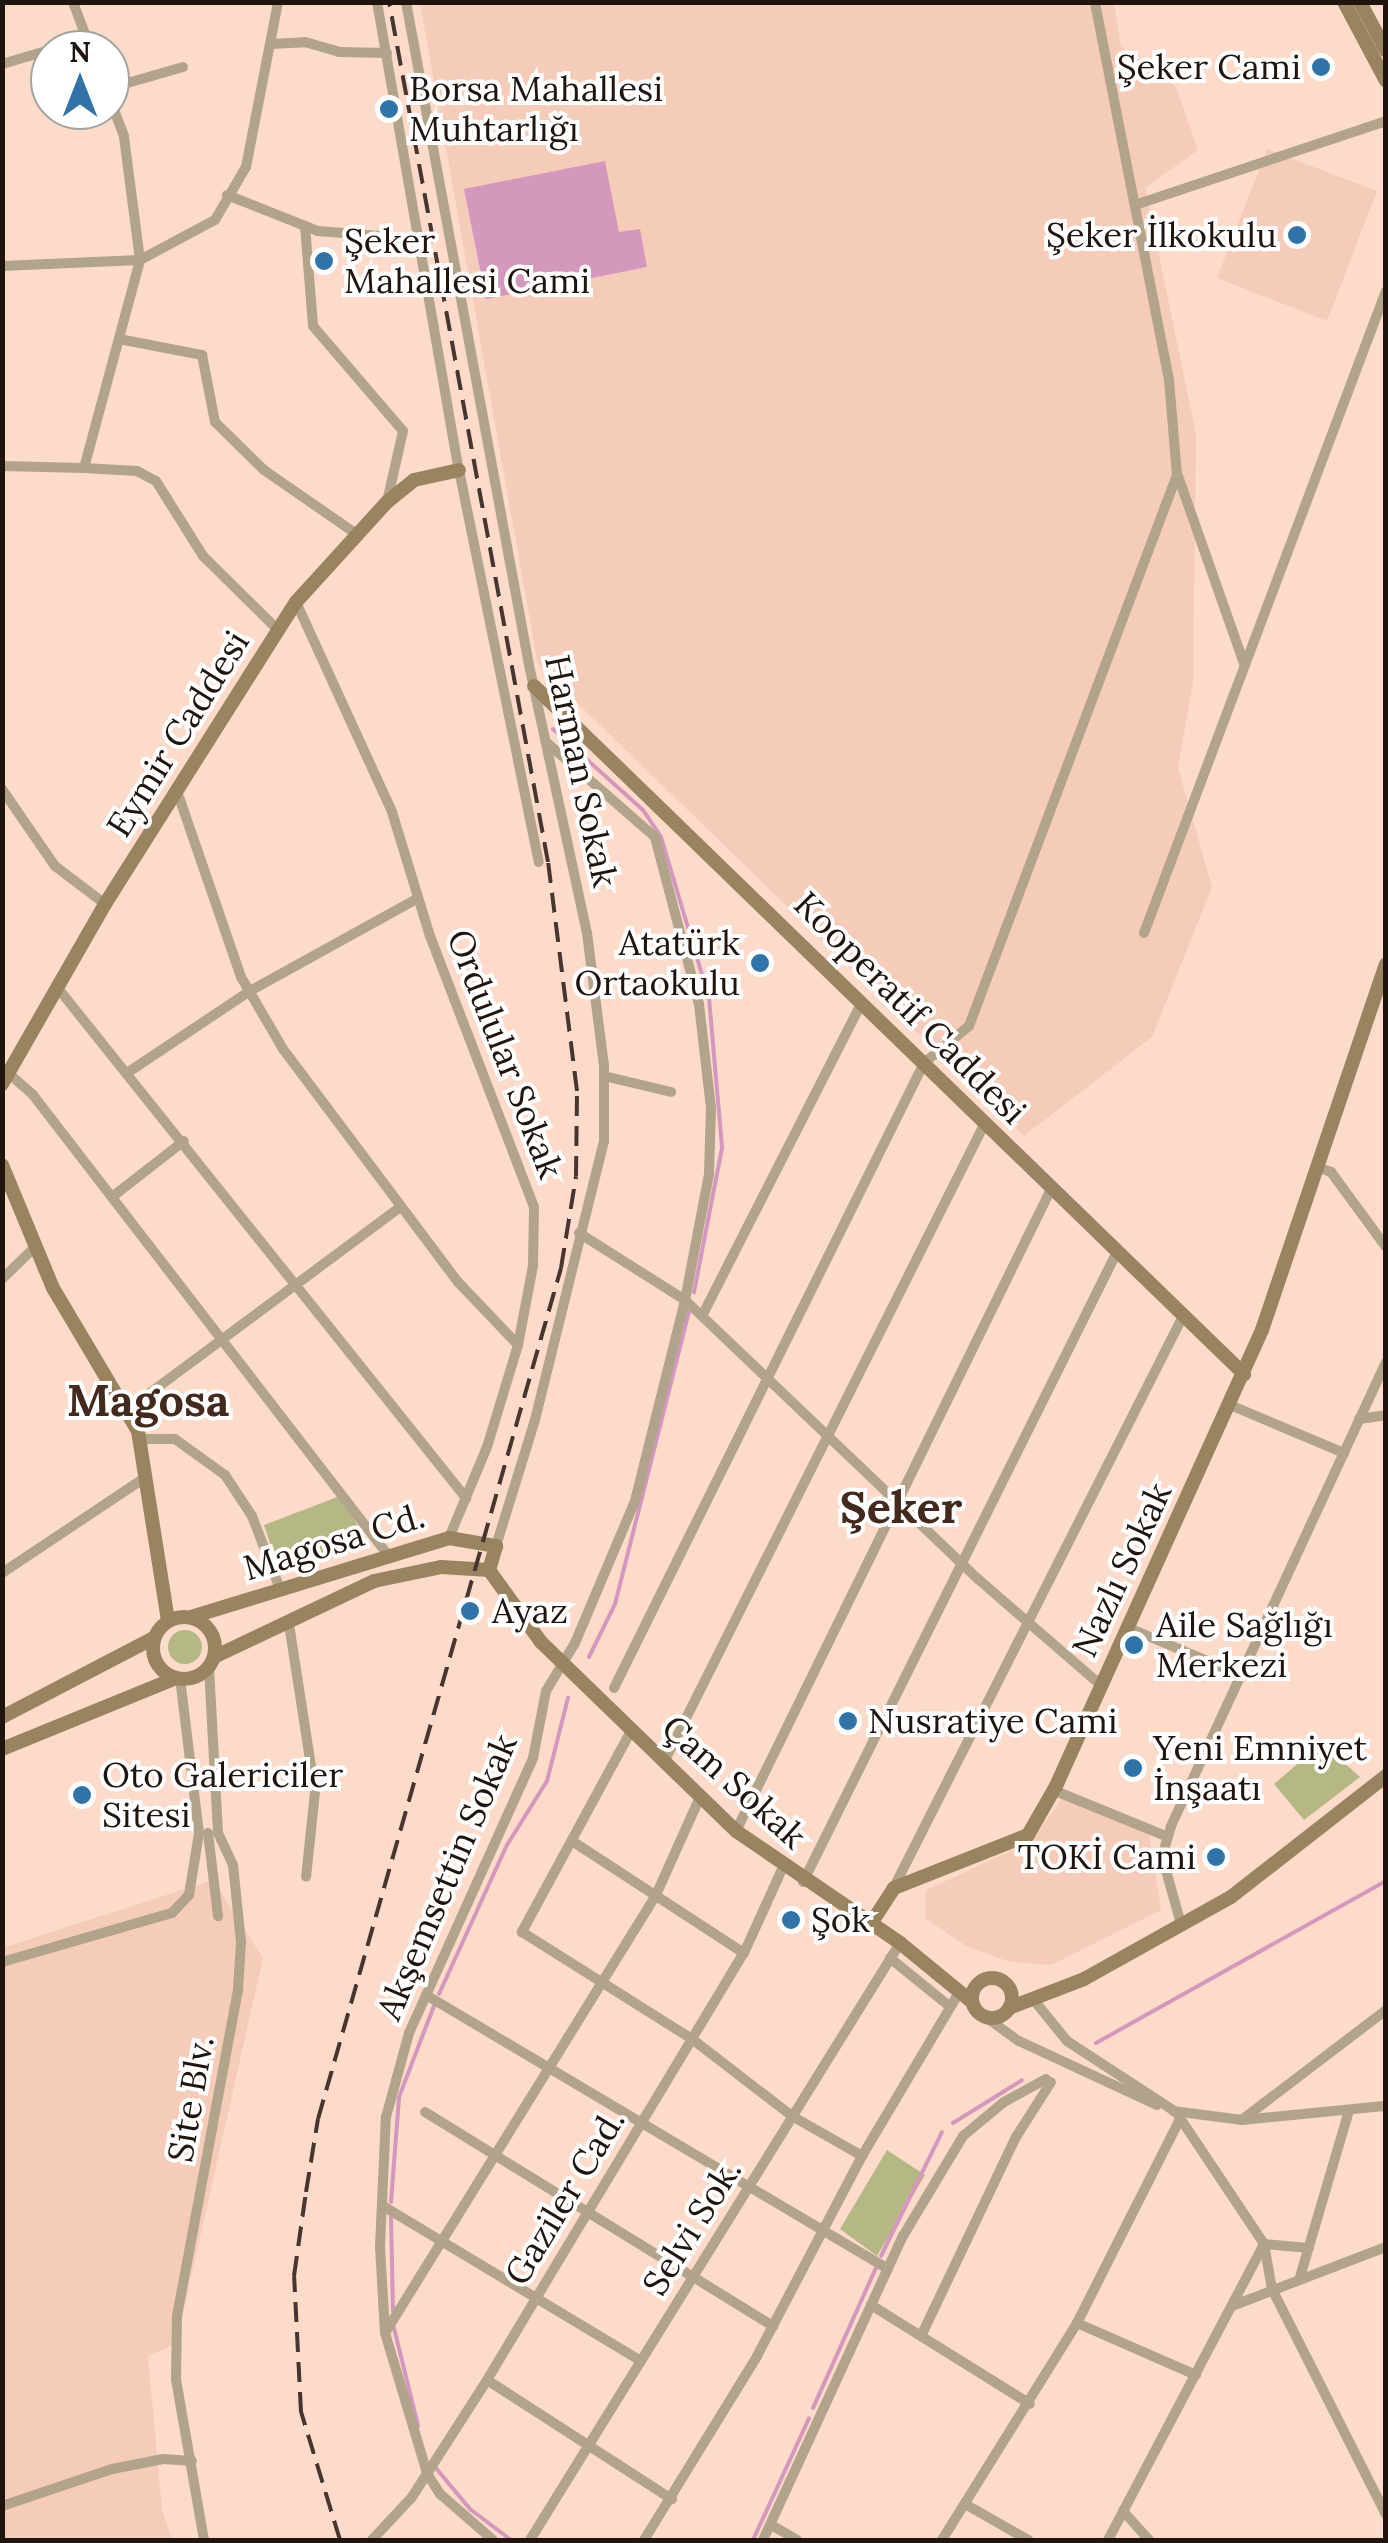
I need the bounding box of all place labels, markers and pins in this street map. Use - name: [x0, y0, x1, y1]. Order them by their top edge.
- place label: Şeker Cami: [1117, 46, 1301, 88]
- marker: Şeker Cami: [1310, 56, 1332, 78]
- place label: Borsa Mahallesi Muhtarlığı: [409, 68, 663, 150]
- marker: Borsa Mahallesi Muhtarlığı: [378, 98, 400, 120]
- place label: Şeker İlkokulu: [1046, 214, 1277, 256]
- place label: Şeker Mahallesi Cami: [344, 220, 590, 302]
- marker: Şeker İlkokulu: [1286, 224, 1308, 246]
- marker: Şeker Mahallesi Cami: [313, 250, 335, 272]
- place label: Atatürk Ortaokulu: [575, 922, 740, 1004]
- marker: Atatürk Ortaokulu: [749, 952, 771, 974]
- place label: Ayaz: [492, 1590, 568, 1632]
- marker: Ayaz: [457, 1598, 483, 1624]
- place label: Aile Sağlığı Merkezi: [1156, 1604, 1333, 1686]
- marker: Aile Sağlığı Merkezi: [1121, 1632, 1147, 1658]
- place label: Nusratiye Cami: [868, 1700, 1118, 1742]
- marker: Nusratiye Cami: [837, 1710, 859, 1732]
- place label: Yeni Emniyet İnşaatı: [1153, 1727, 1367, 1809]
- place label: Oto Galericiler Sitesi: [102, 1754, 343, 1836]
- marker: Yeni Emniyet İnşaatı: [1122, 1757, 1144, 1779]
- marker: Oto Galericiler Sitesi: [71, 1784, 93, 1806]
- place label: TOKİ Cami: [1018, 1836, 1196, 1878]
- marker: TOKİ Cami: [1205, 1846, 1227, 1868]
- place label: Şok: [811, 1899, 870, 1941]
- marker: Şok: [780, 1909, 802, 1931]

